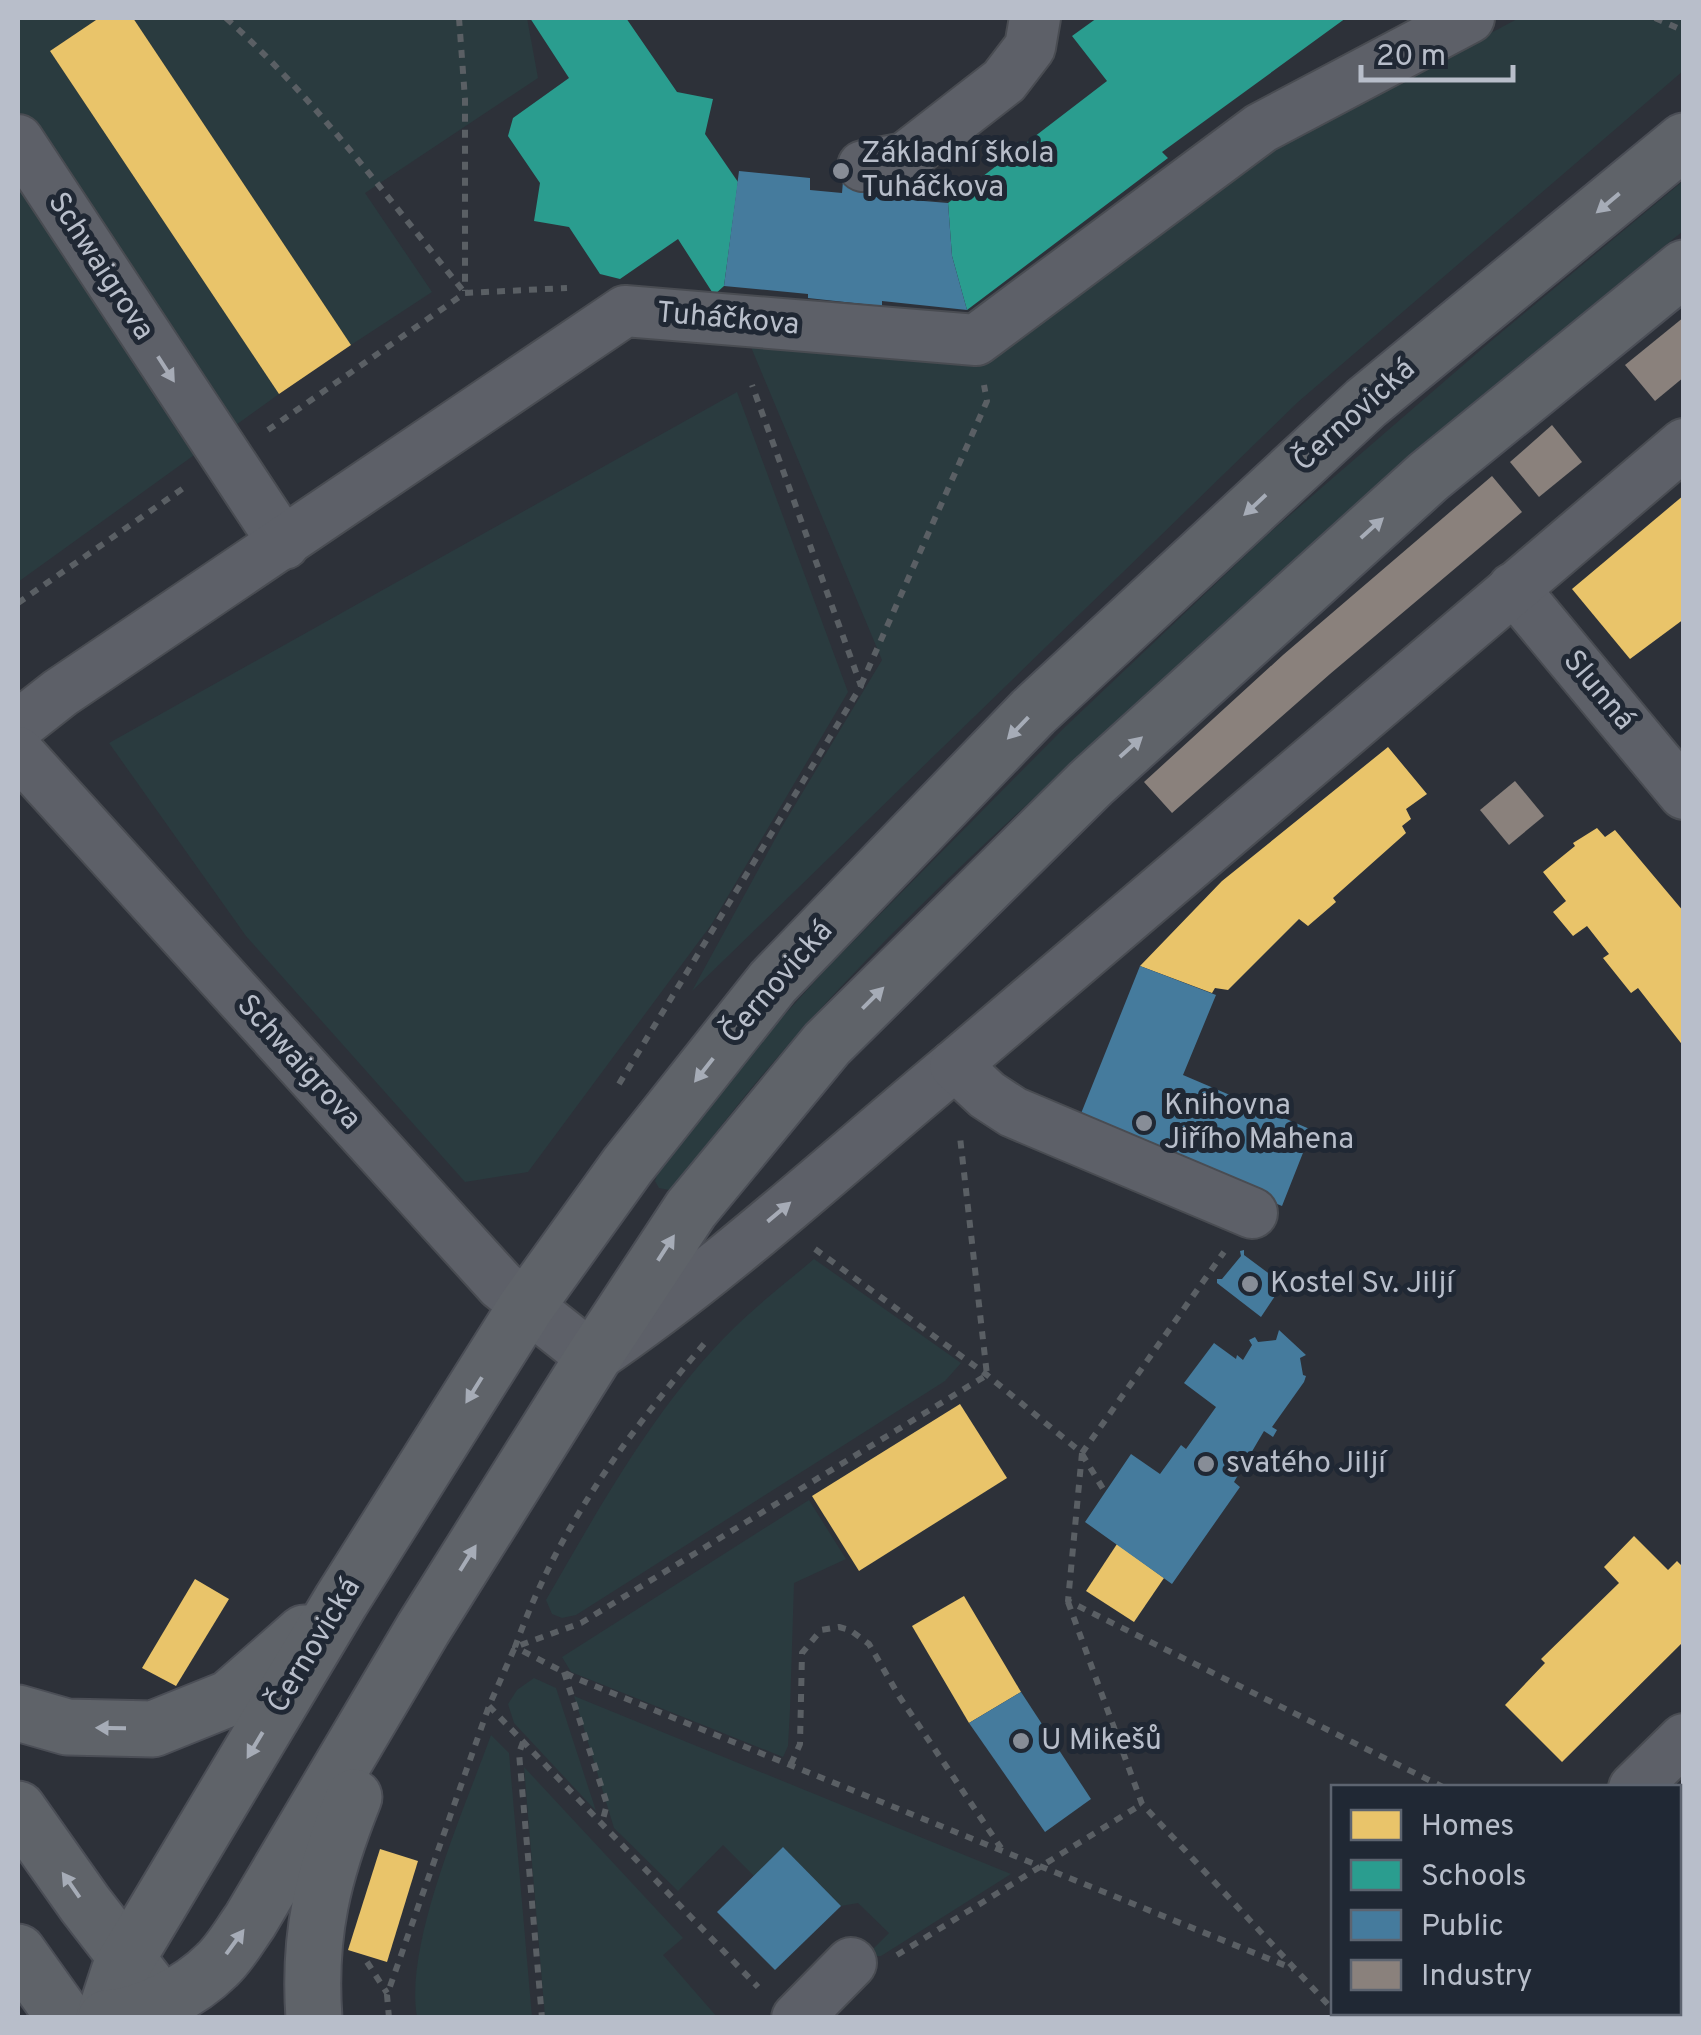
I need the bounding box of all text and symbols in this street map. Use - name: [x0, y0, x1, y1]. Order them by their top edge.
- scale bar: [1361, 20, 1514, 82]
- text: 20 m: [1376, 39, 1446, 76]
- place label: Základní škola Tuháčkova: [861, 136, 1054, 207]
- marker: Základní škola Tuháčkova: [830, 160, 852, 182]
- street label: Schwaigrova: [39, 186, 161, 348]
- one-way arrow: [1596, 192, 1621, 213]
- street label: Tuháčkova: [655, 295, 801, 345]
- street label: Černovická: [1284, 349, 1424, 480]
- one-way arrow: [157, 355, 175, 382]
- one-way arrow: [1244, 494, 1268, 517]
- one-way arrow: [1359, 518, 1384, 540]
- street label: Slunná: [1554, 644, 1642, 738]
- one-way arrow: [1007, 715, 1030, 739]
- one-way arrow: [1119, 736, 1143, 759]
- street label: Černovická: [712, 912, 842, 1052]
- one-way arrow: [861, 987, 885, 1010]
- street label: Schwaigrova: [228, 988, 368, 1138]
- one-way arrow: [694, 1057, 715, 1082]
- place label: Knihovna Jiřího Mahena: [1164, 1088, 1354, 1159]
- marker: Knihovna Jiřího Mahena: [1133, 1112, 1155, 1134]
- one-way arrow: [767, 1201, 792, 1223]
- one-way arrow: [656, 1234, 674, 1261]
- place label: Kostel Sv. Jiljí: [1270, 1266, 1456, 1303]
- marker: Kostel Sv. Jiljí: [1239, 1273, 1261, 1295]
- one-way arrow: [465, 1376, 483, 1404]
- place label: svatého Jiljí: [1226, 1446, 1388, 1483]
- marker: svatého Jiljí: [1195, 1453, 1217, 1475]
- one-way arrow: [459, 1544, 477, 1571]
- street label: Černovická: [258, 1570, 370, 1720]
- one-way arrow: [94, 1720, 126, 1736]
- place label: U Mikešů: [1041, 1723, 1162, 1760]
- marker: U Mikešů: [1010, 1730, 1032, 1752]
- one-way arrow: [247, 1731, 264, 1759]
- legend: [1331, 1785, 1681, 2015]
- text: Homes: [1421, 1809, 1514, 1846]
- text: Schools: [1421, 1859, 1527, 1896]
- one-way arrow: [62, 1871, 81, 1898]
- text: Public: [1421, 1909, 1504, 1946]
- one-way arrow: [225, 1929, 244, 1955]
- text: Industry: [1421, 1959, 1532, 1996]

